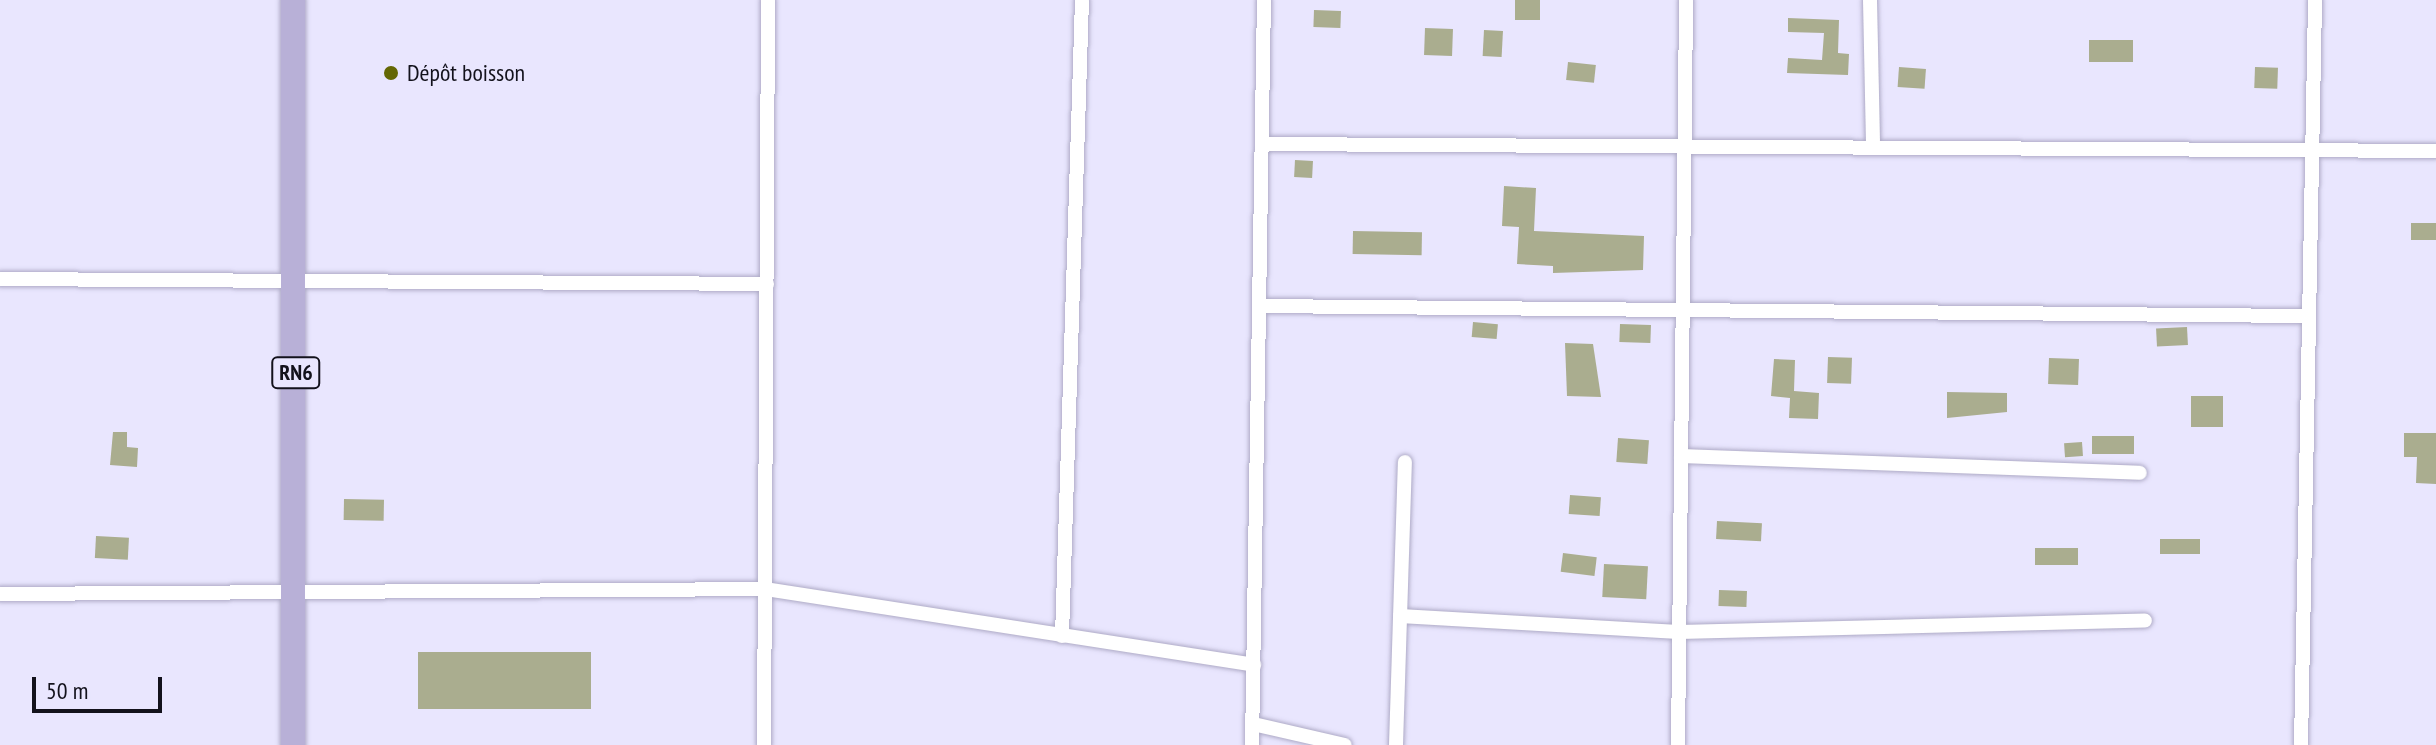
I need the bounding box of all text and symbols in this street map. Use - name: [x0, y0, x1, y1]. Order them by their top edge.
- place label: Dépôt boisson: [407, 59, 525, 87]
- marker: Dépôt boisson: [382, 64, 400, 82]
- road number: RN6: [270, 355, 322, 391]
- scale bar: [36, 661, 166, 711]
- text: 50 m: [46, 675, 88, 706]

